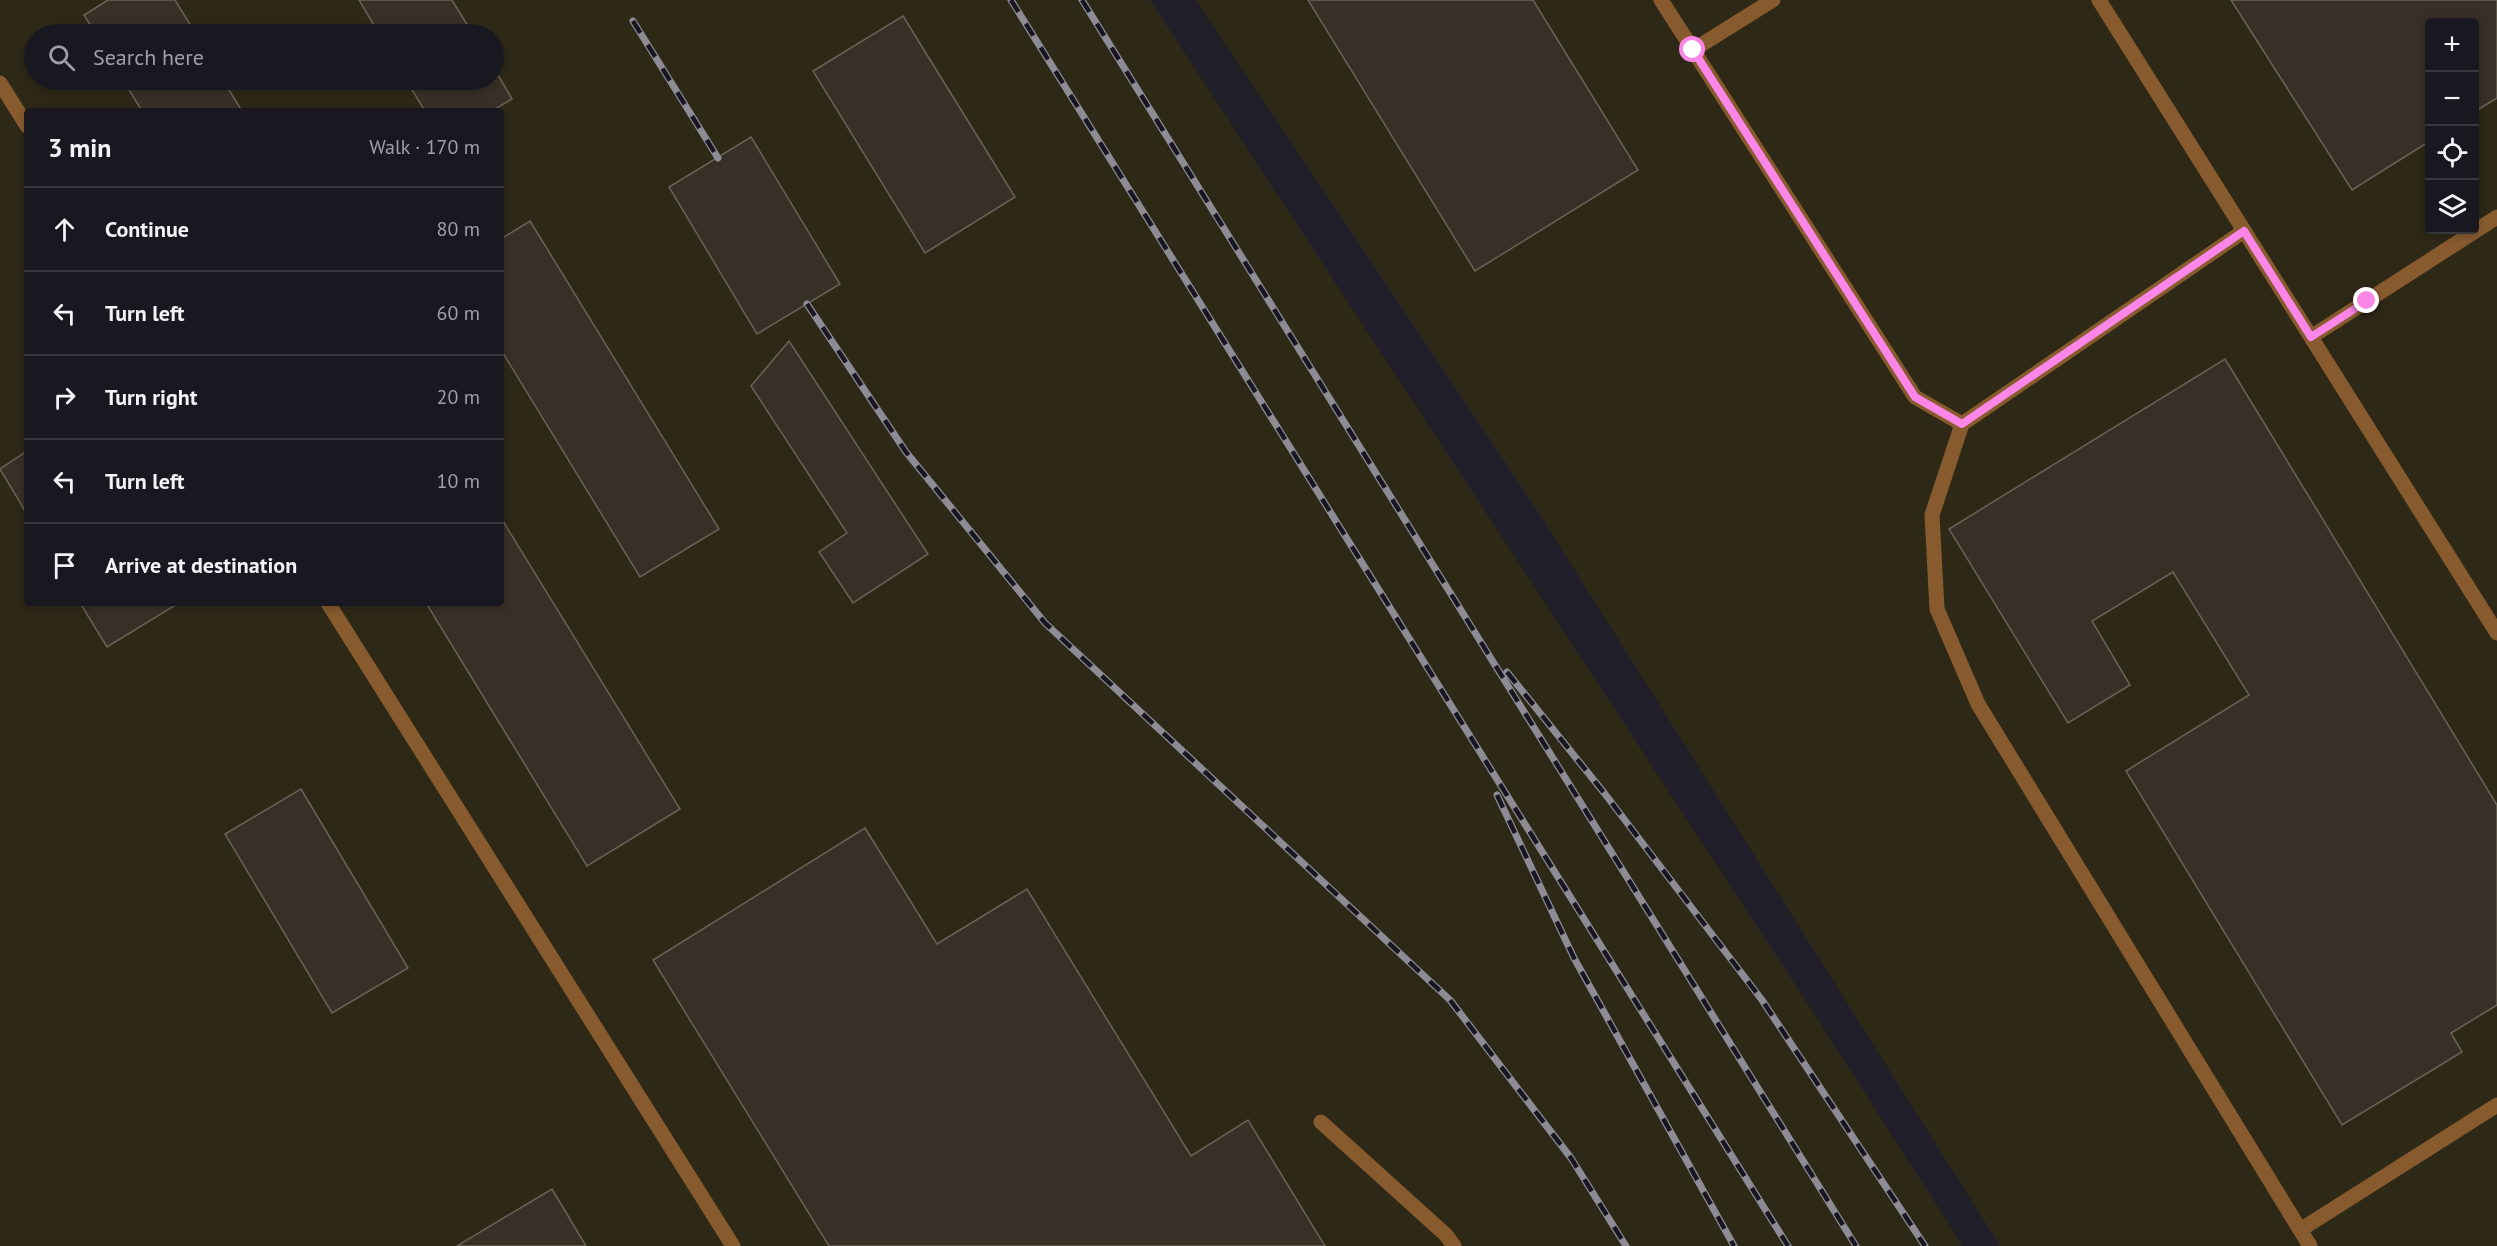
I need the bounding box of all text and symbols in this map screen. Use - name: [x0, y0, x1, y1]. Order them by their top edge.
- map controls: [2425, 18, 2479, 234]
- button: +: [2425, 18, 2479, 72]
- search box: [24, 24, 504, 90]
- route start: [1679, 36, 1705, 62]
- icon: search: [45, 41, 78, 74]
- text: Search here: [93, 43, 204, 71]
- button: −: [2425, 72, 2479, 126]
- button: locate: [2425, 126, 2479, 180]
- text: 3 min: [48, 131, 111, 164]
- text: Walk · 170 m: [369, 134, 480, 160]
- button: layers: [2425, 180, 2479, 234]
- icon: ahead: [48, 213, 81, 246]
- text: Continue: [105, 215, 189, 243]
- text: 80 m: [437, 216, 480, 242]
- route end: [2353, 287, 2379, 313]
- icon: left: [48, 297, 81, 330]
- text: Turn left: [105, 299, 185, 327]
- text: 60 m: [437, 300, 480, 326]
- icon: right: [48, 381, 81, 414]
- text: Turn right: [105, 383, 197, 411]
- text: 20 m: [437, 384, 480, 410]
- icon: left: [48, 465, 81, 498]
- text: Turn left: [105, 467, 185, 495]
- text: 10 m: [437, 468, 480, 494]
- icon: arrive: [48, 549, 81, 582]
- text: Arrive at destination: [105, 551, 297, 579]

